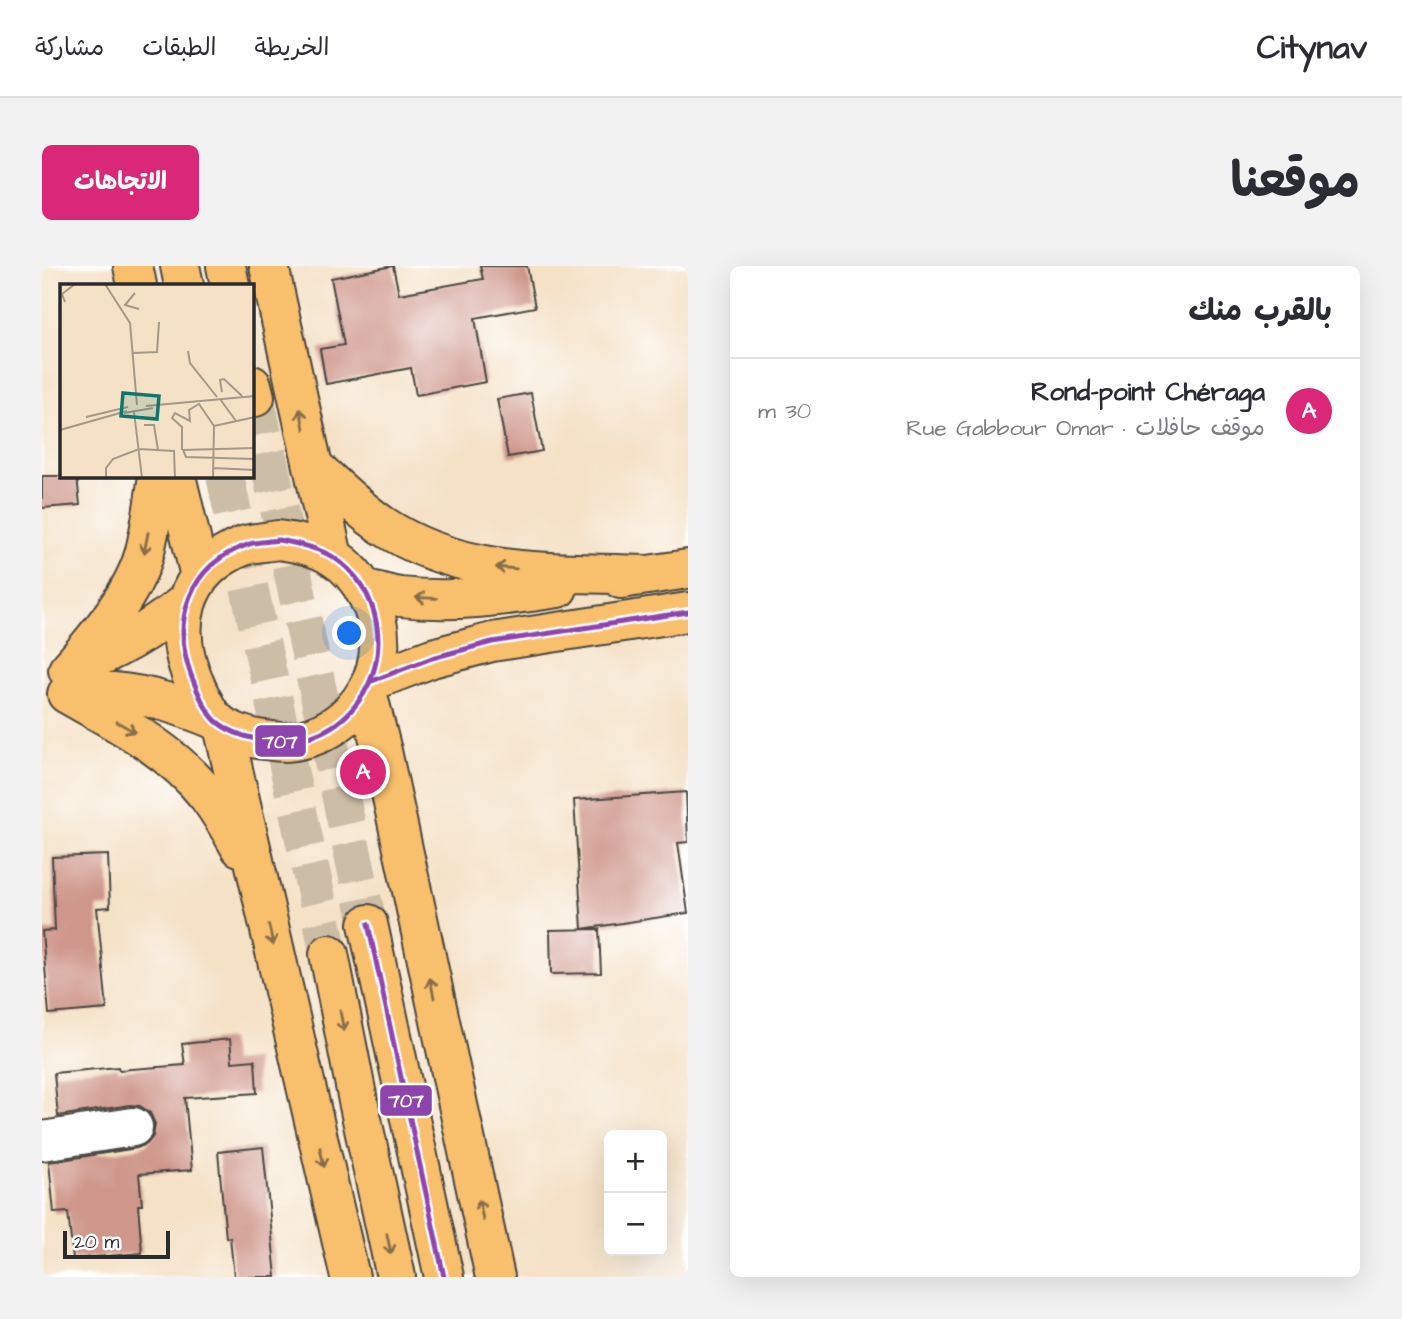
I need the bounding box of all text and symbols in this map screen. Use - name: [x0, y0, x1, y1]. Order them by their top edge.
- text: Citynav: [1257, 25, 1367, 71]
- text: مشاركة: [35, 31, 104, 65]
- text: الطبقات: [142, 31, 217, 65]
- text: الخريطة: [255, 31, 329, 65]
- button: الاتجاهات: [42, 145, 199, 220]
- text: موقعنا: [1230, 148, 1360, 216]
- inset map: [60, 284, 254, 478]
- text: بالقرب منك: [1188, 290, 1332, 332]
- text: Rond-point Chéraga: [1031, 374, 1265, 410]
- text: 30 m: [758, 395, 811, 427]
- text: A: [1302, 395, 1316, 427]
- one-way arrow: [295, 408, 309, 431]
- text: موقف حافلات · Rue Gabbour Omar: [906, 412, 1265, 444]
- one-way arrow: [139, 531, 152, 554]
- one-way arrow: [495, 561, 517, 574]
- one-way arrow: [415, 592, 438, 605]
- your location: [332, 616, 366, 650]
- one-way arrow: [115, 721, 136, 734]
- line badge: 707: [254, 724, 307, 758]
- text: 707: [261, 729, 298, 756]
- pin: A: [340, 746, 386, 798]
- one-way arrow: [265, 923, 278, 946]
- one-way arrow: [425, 977, 439, 1000]
- one-way arrow: [336, 1009, 349, 1032]
- line badge: 707: [379, 1084, 433, 1117]
- text: 707: [387, 1088, 424, 1115]
- map controls: [604, 1130, 667, 1256]
- button: +: [604, 1130, 667, 1193]
- one-way arrow: [316, 1145, 329, 1168]
- button: −: [604, 1193, 667, 1256]
- one-way arrow: [473, 1199, 487, 1222]
- scale bar: [63, 1228, 170, 1260]
- text: 20 m: [74, 1229, 119, 1256]
- one-way arrow: [382, 1232, 396, 1255]

